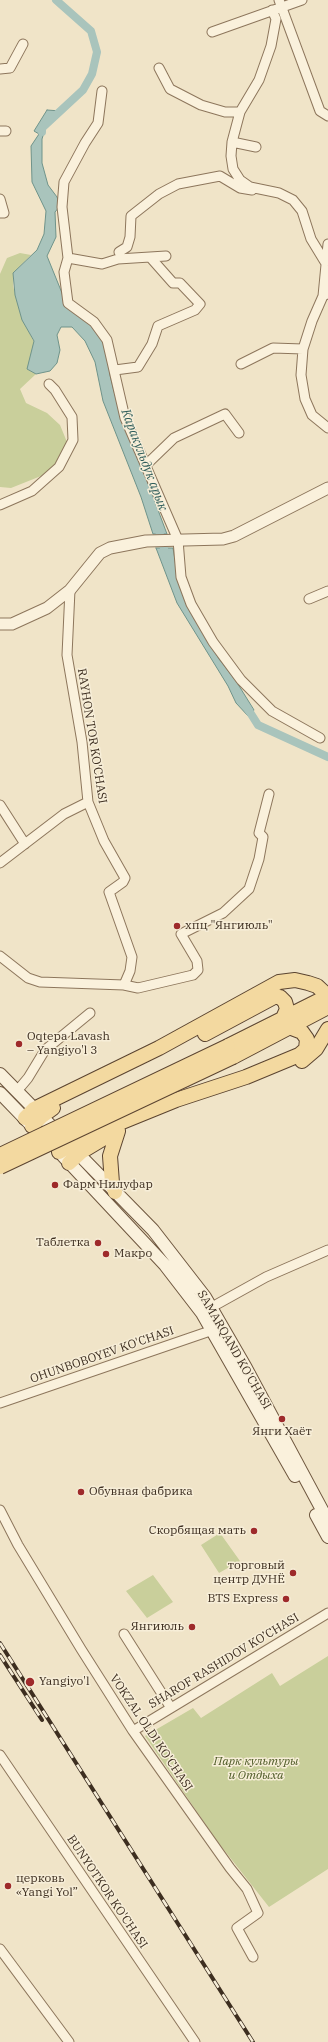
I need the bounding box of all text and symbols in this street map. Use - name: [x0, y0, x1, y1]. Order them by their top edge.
- water label: Каракульдук арык: [117, 407, 171, 513]
- street label: RAYHON TOR KO'CHASI: [74, 667, 110, 805]
- place label: хпц "Янгиюль": [185, 919, 273, 933]
- marker: хпц "Янгиюль": [172, 921, 182, 931]
- place label: Oqtepa Lavash – Yangiyo'l 3: [27, 1030, 110, 1058]
- marker: Oqtepa Lavash – Yangiyo'l 3: [14, 1039, 24, 1049]
- place label: Фарм Нилуфар: [63, 1178, 153, 1192]
- marker: Фарм Нилуфар: [50, 1180, 60, 1190]
- place label: Таблетка: [36, 1236, 90, 1250]
- marker: Таблетка: [93, 1238, 103, 1248]
- place label: Макро: [114, 1247, 152, 1261]
- marker: Макро: [101, 1249, 111, 1259]
- street label: SAMARQAND KO'CHASI: [194, 1288, 274, 1412]
- street label: OHUNBOBOYEV KO'CHASI: [28, 1324, 176, 1386]
- marker: Янги Хаёт: [277, 1414, 287, 1424]
- place label: Янги Хаёт: [252, 1425, 312, 1439]
- place label: Обувная фабрика: [89, 1485, 193, 1499]
- marker: Обувная фабрика: [76, 1487, 86, 1497]
- place label: Скорбящая мать: [149, 1524, 246, 1538]
- marker: Скорбящая мать: [249, 1526, 259, 1536]
- place label: торговый центр ДУНЁ: [213, 1559, 285, 1587]
- marker: торговый центр ДУНЁ: [288, 1568, 298, 1578]
- place label: BTS Express: [207, 1592, 278, 1606]
- marker: BTS Express: [281, 1594, 291, 1604]
- street label: SHAROF RASHIDOV KO’CHASI: [146, 1610, 302, 1712]
- place label: Янгиюль: [131, 1620, 184, 1634]
- marker: Янгиюль: [187, 1622, 197, 1632]
- street label: VOKZAL OLDI KO'CHASI: [107, 1672, 195, 1794]
- place label: Yangiyo'l: [39, 1675, 90, 1689]
- marker: Yangiyo'l: [24, 1676, 36, 1688]
- park label: Парк культуры и Отдыха: [213, 1755, 299, 1783]
- street label: BUNYOTKOR KO'CHASI: [64, 1833, 150, 1951]
- place label: церковь «Yangi Yol”: [16, 1872, 78, 1900]
- marker: церковь «Yangi Yol”: [3, 1881, 13, 1891]

